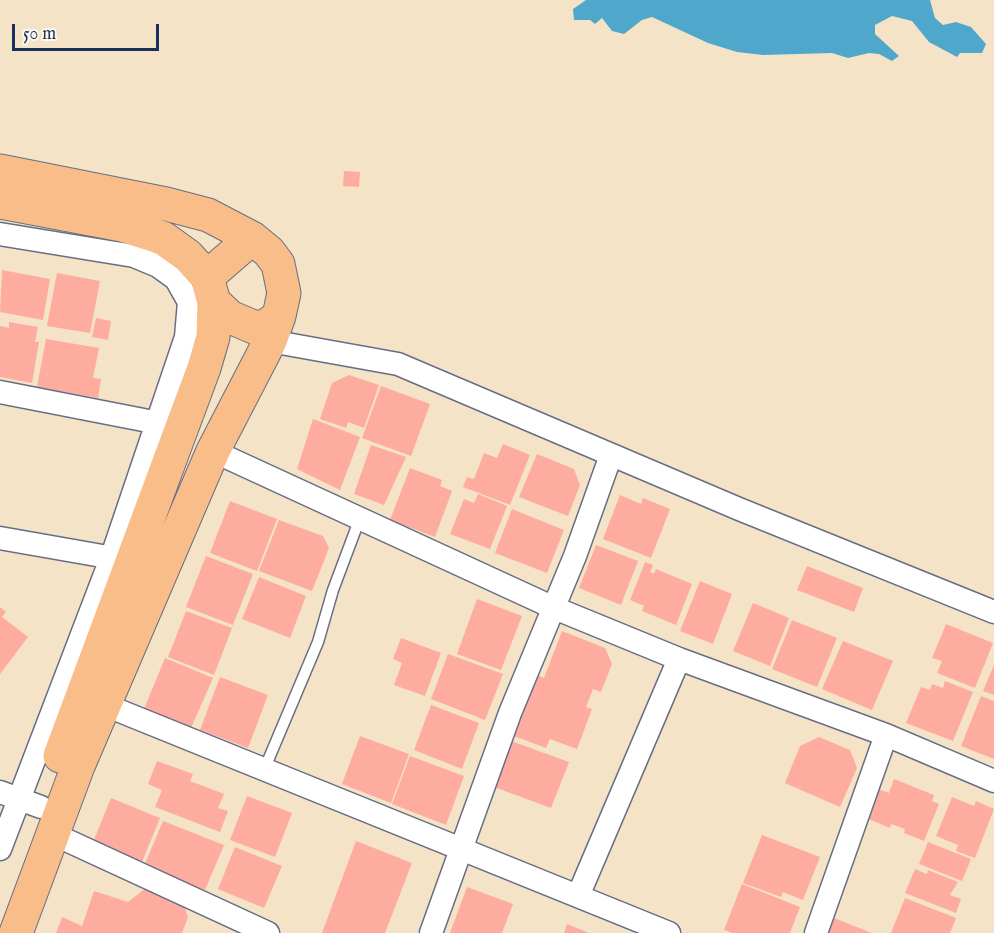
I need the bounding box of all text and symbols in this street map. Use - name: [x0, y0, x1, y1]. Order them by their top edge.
- scale bar: [15, 12, 162, 50]
- text: 50 m: [23, 23, 56, 46]

